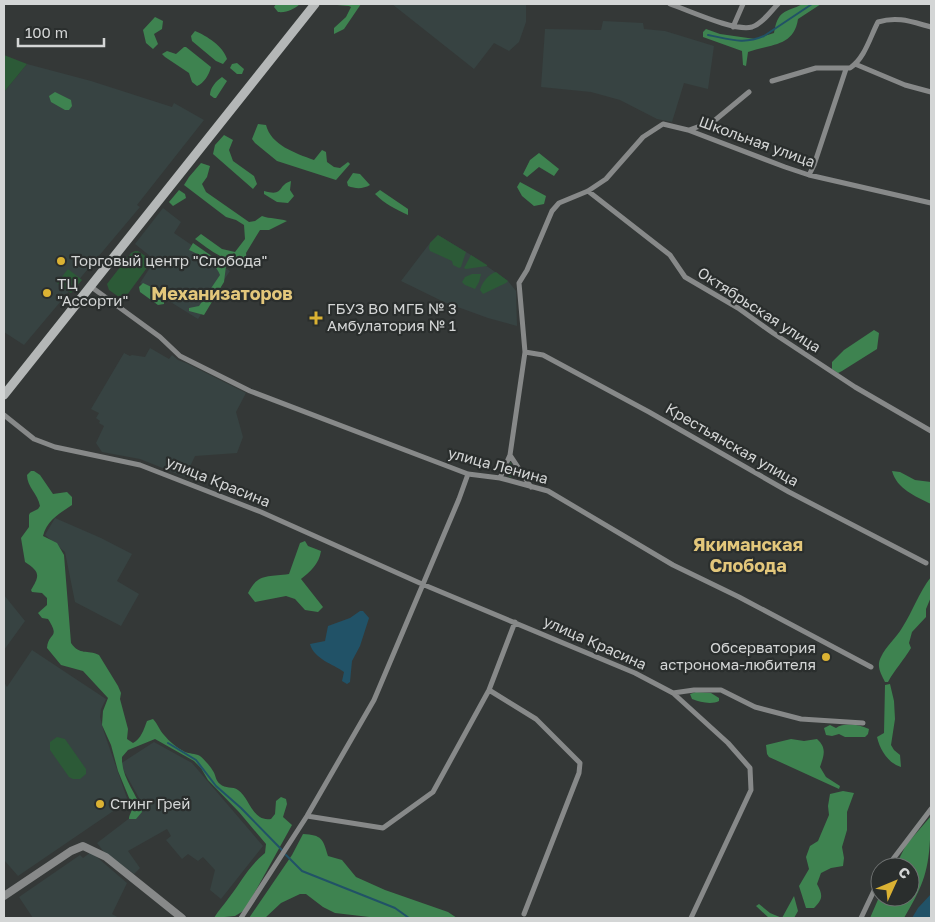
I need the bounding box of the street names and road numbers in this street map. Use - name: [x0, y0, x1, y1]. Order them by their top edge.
- street label: Школьная улица: [697, 112, 818, 170]
- street label: Октябрьская улица: [695, 263, 824, 356]
- street label: Крестьянская улица: [663, 399, 802, 490]
- street label: улица Ленина: [446, 443, 550, 487]
- street label: улица Красина: [164, 452, 273, 510]
- street label: улица Красина: [541, 611, 650, 673]

